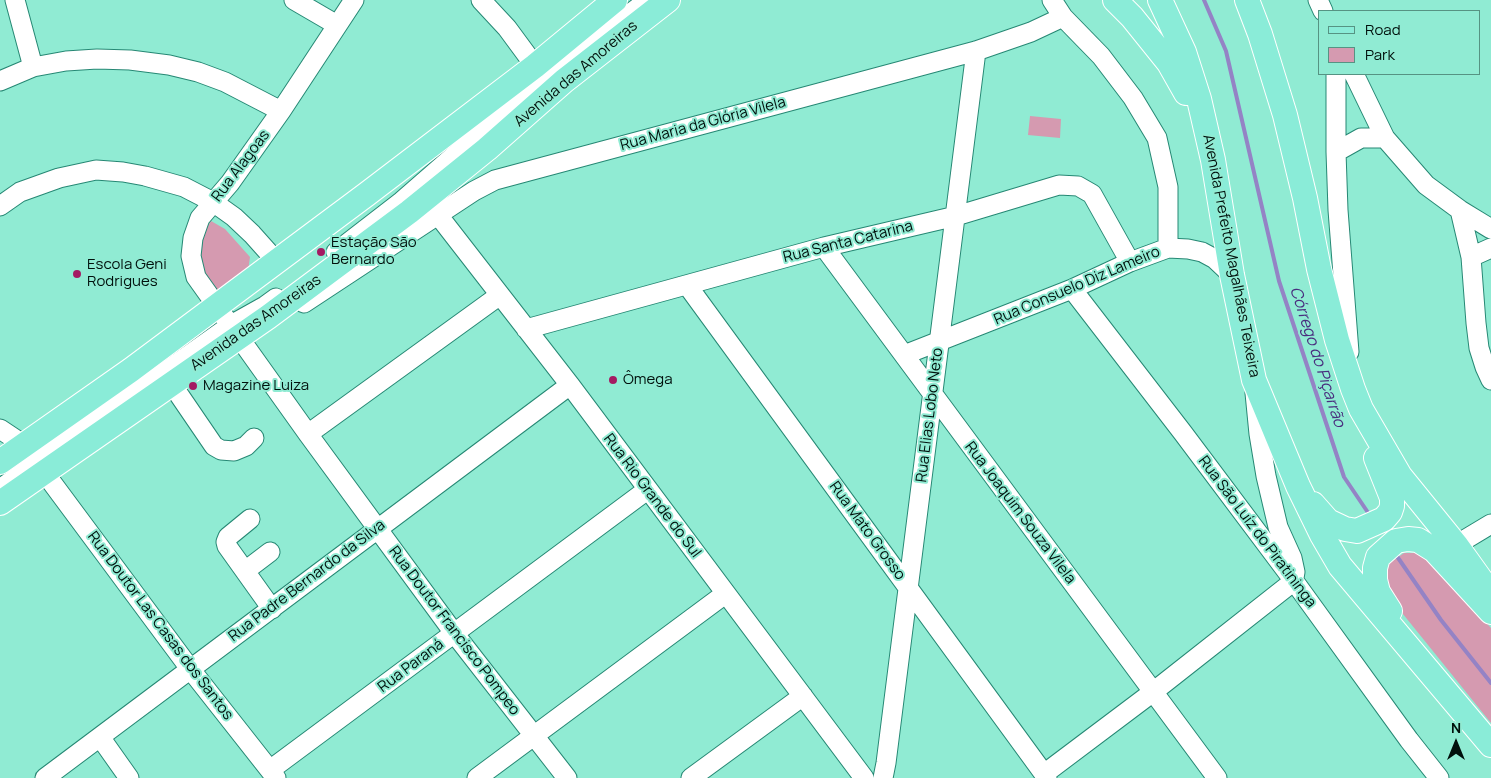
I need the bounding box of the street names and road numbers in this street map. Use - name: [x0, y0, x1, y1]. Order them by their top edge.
- street label: Avenida das Amoreiras: [511, 17, 641, 131]
- street label: Rua Maria da Glória Vilela: [618, 93, 788, 155]
- street label: Rua Alagoas: [208, 127, 274, 205]
- street label: Avenida Prefeito Magalhães Teixeira: [1199, 133, 1263, 379]
- street label: Rua Santa Catarina: [781, 217, 915, 267]
- street label: Rua Consuelo Diz Lameiro: [991, 243, 1163, 329]
- street label: Avenida das Amoreiras: [187, 271, 325, 375]
- street label: Rua Elias Lobo Neto: [913, 347, 947, 483]
- street label: Rua Rio Grande do Sul: [600, 430, 704, 562]
- street label: Rua Joaquim Souza Vilela: [961, 438, 1079, 588]
- street label: Rua São Luíz do Piratininga: [1194, 453, 1320, 611]
- street label: Rua Mato Grosso: [825, 478, 909, 584]
- street label: Rua Padre Bernardo da Silva: [225, 516, 389, 646]
- street label: Rua Doutor Las Casas dos Santos: [83, 528, 237, 724]
- street label: Rua Doutor Francisco Pompeo: [385, 543, 523, 719]
- street label: Rua Paraná: [375, 636, 447, 696]

